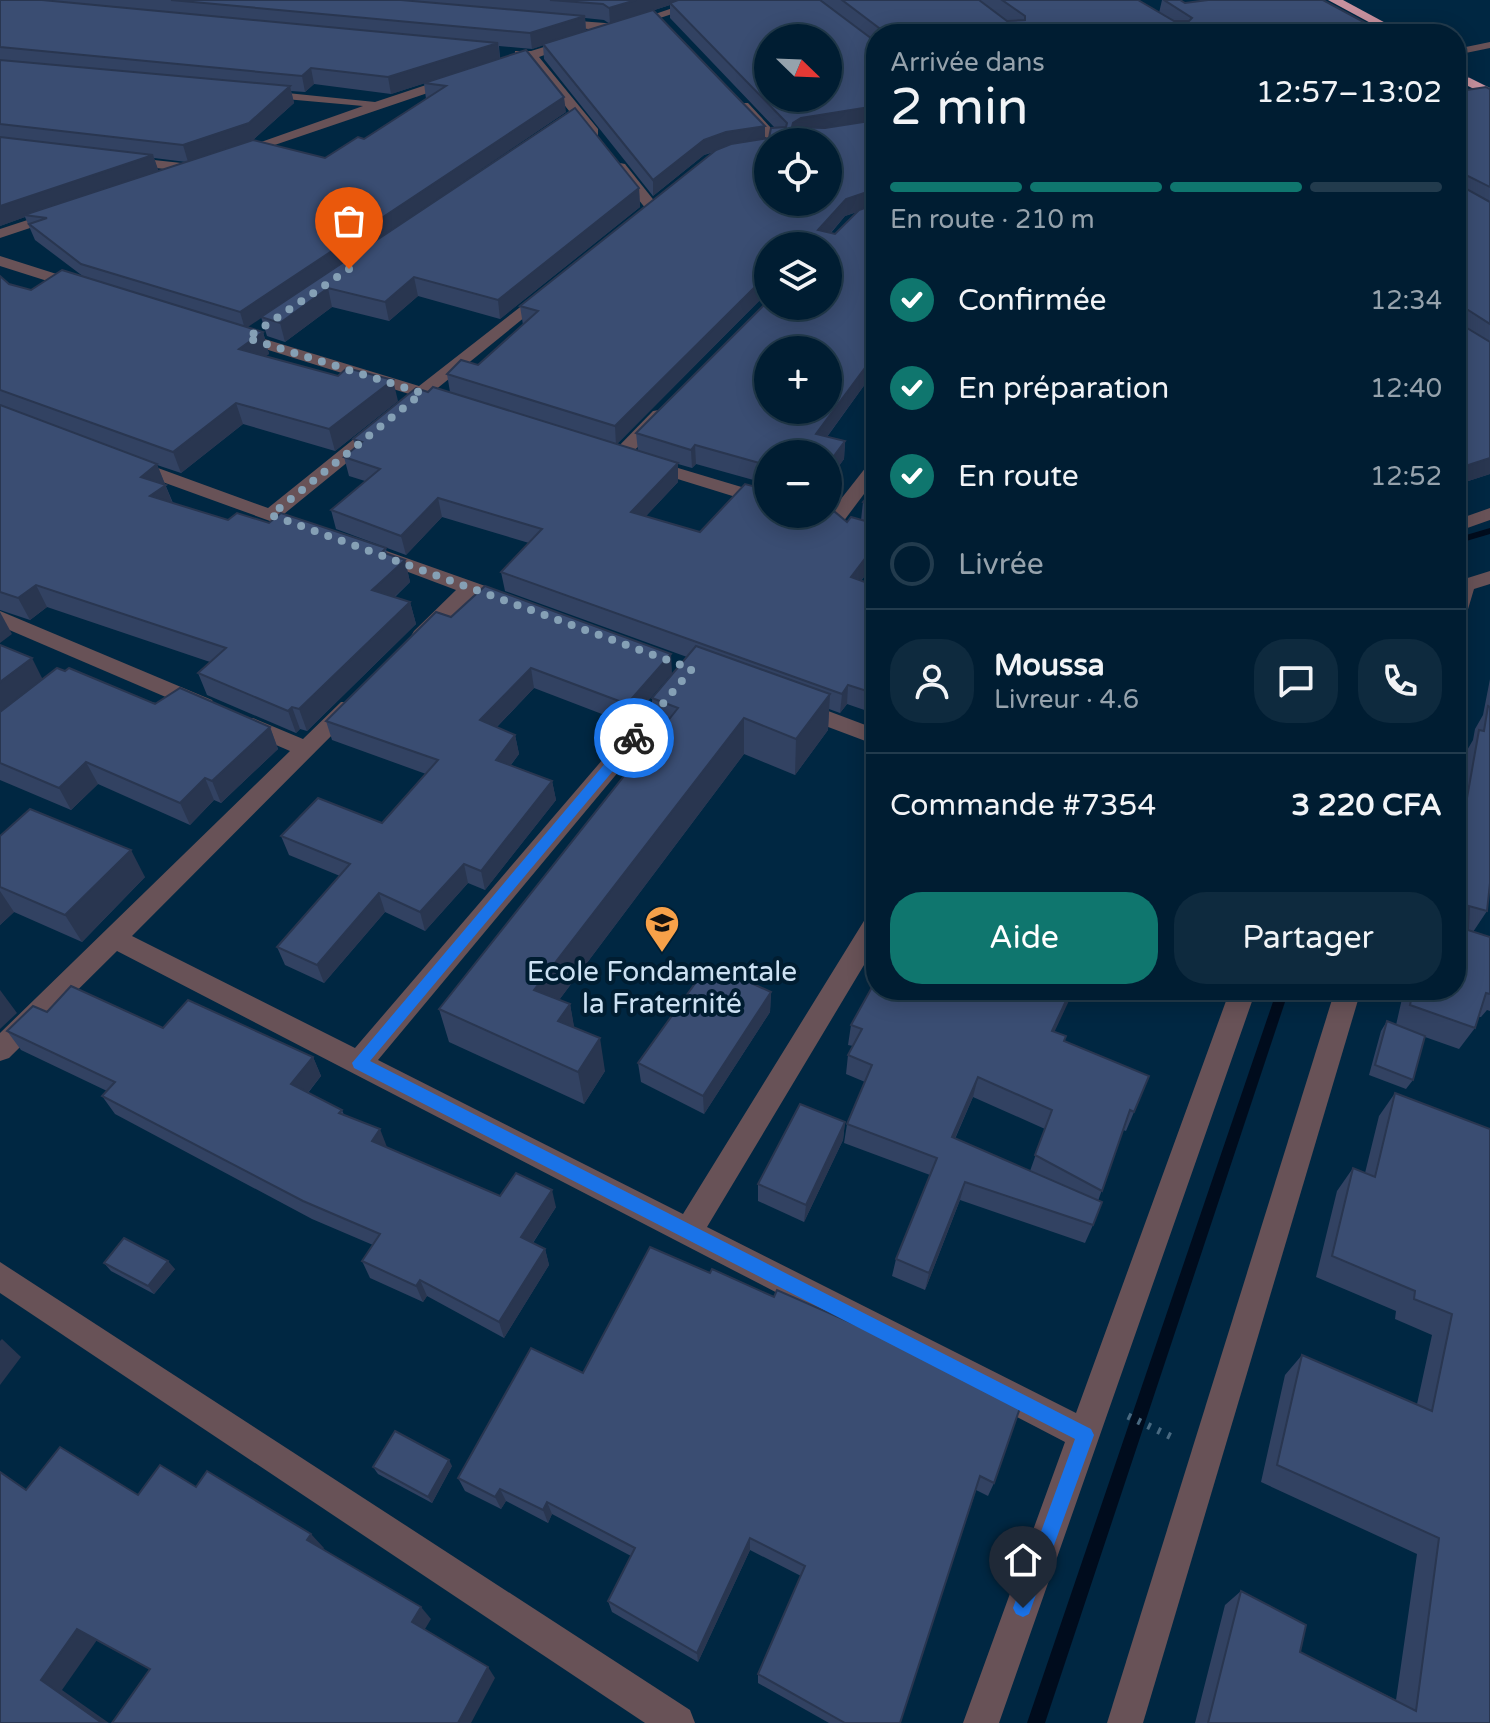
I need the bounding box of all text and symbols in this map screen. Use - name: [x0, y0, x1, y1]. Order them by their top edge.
- north arrow: [754, 24, 842, 112]
- map controls: [754, 24, 842, 528]
- text: Arrivée dans: [890, 47, 1045, 78]
- text: 12:57–13:02: [1256, 74, 1442, 111]
- text: 2 min: [890, 76, 1029, 139]
- button: locate: [754, 128, 842, 216]
- pin: [315, 187, 383, 269]
- icon: bag: [327, 199, 371, 243]
- text: En route · 210 m: [890, 204, 1095, 235]
- button: layers: [754, 232, 842, 320]
- icon: check: [890, 278, 934, 322]
- text: Confirmée: [958, 282, 1107, 319]
- text: 12:34: [1370, 285, 1442, 316]
- button: +: [754, 336, 842, 424]
- icon: check: [890, 366, 934, 410]
- text: En préparation: [958, 370, 1169, 407]
- text: 12:40: [1370, 373, 1442, 404]
- button: −: [754, 440, 842, 528]
- icon: check: [890, 454, 934, 498]
- text: En route: [958, 458, 1079, 495]
- text: 12:52: [1370, 461, 1442, 492]
- text: Livrée: [958, 546, 1044, 583]
- button: person: [890, 639, 974, 723]
- button: chat: [1254, 639, 1338, 723]
- button: phone: [1358, 639, 1442, 723]
- text: Moussa: [994, 647, 1105, 684]
- text: Livreur · 4.6: [994, 684, 1139, 715]
- courier: [594, 698, 674, 778]
- icon: bike: [612, 716, 656, 760]
- text: Commande #7354: [890, 787, 1156, 824]
- text: 3 220 CFA: [1291, 787, 1442, 824]
- button: Aide: [890, 892, 1158, 984]
- button: Partager: [1174, 892, 1442, 984]
- school or university icon: Ecole Fondamentale la Fraternité: [643, 904, 681, 954]
- place label: Ecole Fondamentale la Fraternité: [527, 955, 797, 1021]
- pin: [989, 1526, 1057, 1608]
- icon: home: [1001, 1538, 1045, 1582]

